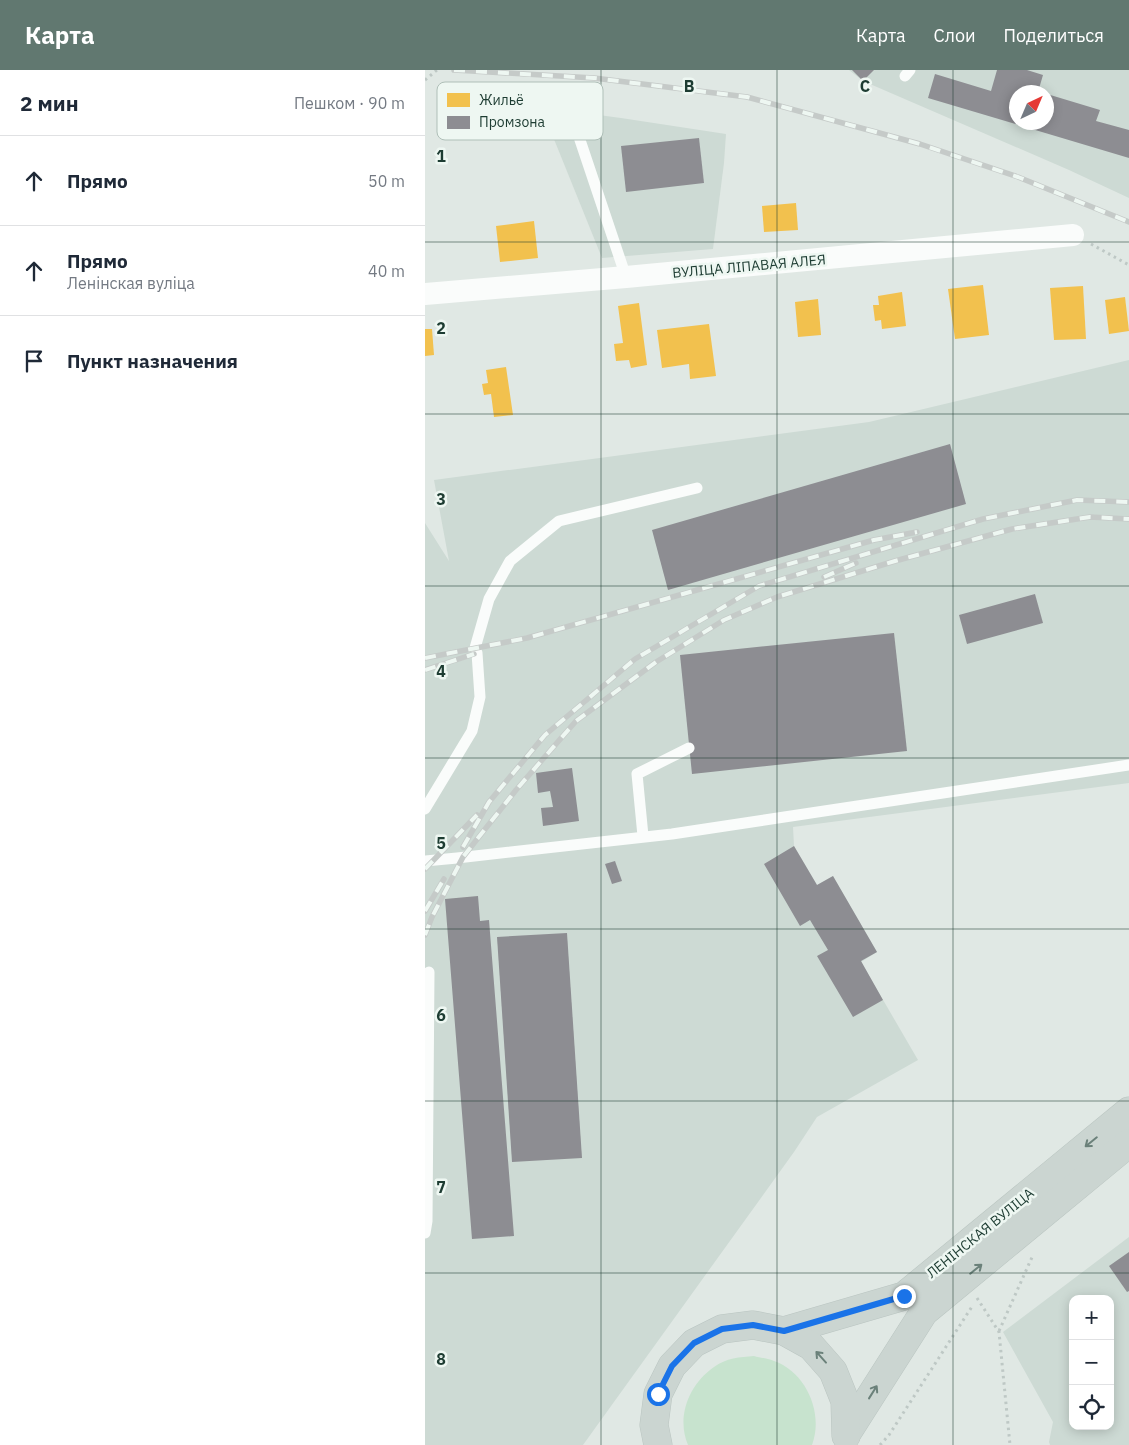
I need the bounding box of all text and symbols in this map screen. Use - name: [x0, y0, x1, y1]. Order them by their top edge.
- text: Карта: [25, 19, 95, 51]
- text: Карта: [856, 24, 906, 47]
- text: Слои: [934, 24, 976, 47]
- text: Поделиться: [1004, 24, 1104, 47]
- text: B: [684, 76, 695, 96]
- text: C: [860, 76, 870, 96]
- legend: [437, 82, 603, 140]
- north arrow: [1009, 85, 1054, 130]
- text: 2 мин: [20, 89, 79, 117]
- text: Жильё: [479, 91, 524, 109]
- text: Пешком · 90 m: [294, 93, 405, 113]
- text: Промзона: [479, 113, 545, 131]
- text: 1: [436, 146, 446, 166]
- icon: ahead: [20, 167, 48, 195]
- text: Прямо: [67, 169, 128, 193]
- text: 50 m: [368, 171, 405, 191]
- text: Прямо: [67, 249, 128, 273]
- street label: ВУЛІЦА ЛІПАВАЯ АЛЕЯ: [671, 250, 827, 282]
- icon: ahead: [20, 257, 48, 285]
- text: 40 m: [368, 261, 405, 281]
- text: Ленінская вуліца: [67, 273, 195, 293]
- text: 2: [436, 318, 446, 338]
- icon: arrive: [20, 347, 48, 375]
- text: Пункт назначения: [67, 349, 238, 373]
- text: 3: [436, 489, 446, 509]
- text: 4: [436, 661, 446, 681]
- text: 5: [436, 833, 446, 853]
- text: 6: [436, 1005, 446, 1025]
- one-way arrow: [1085, 1137, 1098, 1148]
- text: 7: [436, 1177, 446, 1197]
- street label: ЛЕНІНСКАЯ ВУЛІЦА: [923, 1184, 1037, 1282]
- one-way arrow: [969, 1264, 982, 1275]
- route end: [893, 1285, 916, 1308]
- map controls: [1069, 1295, 1114, 1430]
- button: +: [1069, 1295, 1114, 1340]
- button: −: [1069, 1340, 1114, 1385]
- text: 8: [436, 1349, 446, 1369]
- one-way arrow: [815, 1350, 826, 1363]
- route start: [647, 1383, 670, 1406]
- button: locate: [1069, 1385, 1114, 1430]
- one-way arrow: [868, 1386, 878, 1400]

